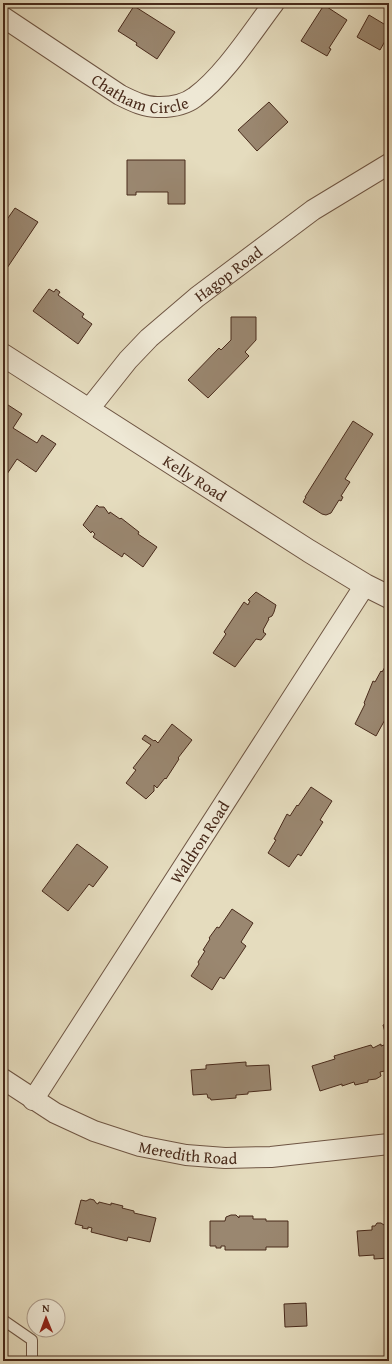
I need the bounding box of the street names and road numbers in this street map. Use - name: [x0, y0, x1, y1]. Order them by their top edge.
- street label: Chatham Circle: [87, 67, 192, 119]
- street label: Hagop Road: [189, 240, 268, 307]
- street label: Kelly Road: [159, 449, 232, 507]
- street label: Waldron Road: [164, 796, 235, 888]
- street label: Meredith Road: [137, 1134, 238, 1170]

